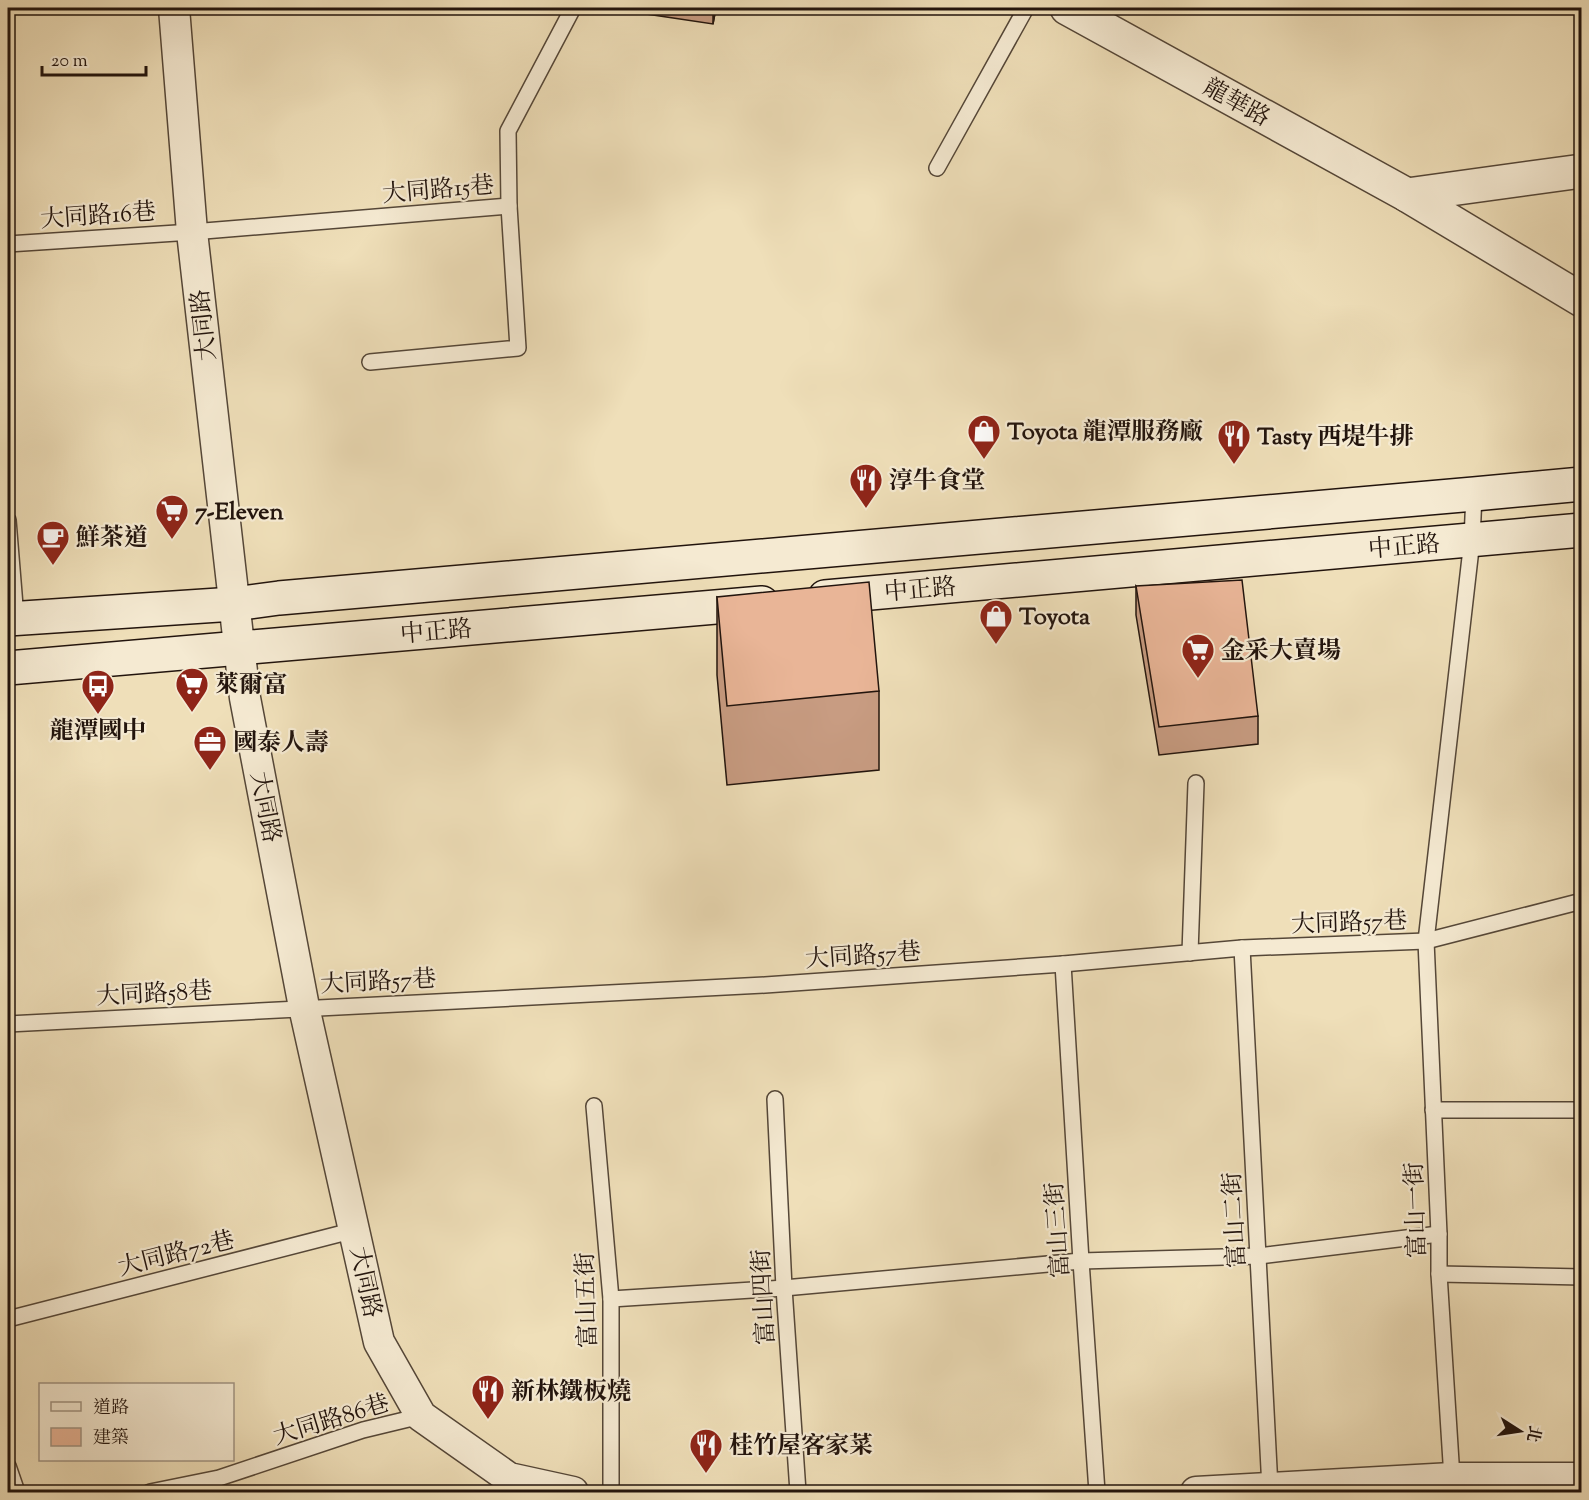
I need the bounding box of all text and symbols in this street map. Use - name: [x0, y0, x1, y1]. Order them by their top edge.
- scale bar: [42, 39, 146, 77]
- text: 20 m: [51, 49, 88, 75]
- street label: 龍華路: [1196, 71, 1276, 136]
- street label: 大同路15巷: [381, 169, 496, 213]
- street label: 大同路16巷: [39, 196, 157, 238]
- street label: 大同路: [184, 287, 226, 362]
- shop icon: Toyota 龍潭服務廠: [966, 413, 1002, 460]
- place label: Toyota 龍潭服務廠: [1007, 416, 1203, 450]
- restaurant icon: Tasty 西堤牛排: [1216, 418, 1252, 465]
- place label: Tasty 西堤牛排: [1257, 421, 1414, 455]
- restaurant icon: 淳牛食堂: [848, 462, 884, 509]
- place label: 淳牛食堂: [889, 465, 985, 499]
- supermarket icon: 7-Eleven: [154, 493, 190, 540]
- place label: 7-Eleven: [195, 496, 285, 530]
- cafe icon: 鮮茶道: [35, 519, 71, 566]
- place label: 鮮茶道: [76, 522, 148, 556]
- street label: 中正路: [1367, 528, 1442, 568]
- street label: 中正路: [883, 571, 958, 611]
- shop icon: Toyota: [978, 598, 1014, 645]
- place label: Toyota: [1019, 601, 1091, 635]
- street label: 中正路: [399, 613, 474, 653]
- supermarket icon: 金采大賣場: [1180, 632, 1216, 679]
- place label: 金采大賣場: [1221, 635, 1341, 669]
- supermarket icon: 萊爾富: [174, 666, 210, 713]
- bus stop icon: 龍潭國中: [80, 668, 116, 715]
- place label: 萊爾富: [215, 669, 287, 703]
- place label: 龍潭國中: [50, 715, 146, 749]
- office icon: 國泰人壽: [192, 724, 228, 771]
- place label: 國泰人壽: [233, 727, 329, 761]
- street label: 大同路: [240, 769, 288, 846]
- street label: 大同路57巷: [1290, 905, 1408, 943]
- street label: 大同路57巷: [804, 936, 922, 978]
- street label: 大同路57巷: [319, 963, 437, 1003]
- street label: 大同路58巷: [95, 975, 213, 1015]
- street label: 富山一街: [1398, 1161, 1436, 1258]
- street label: 富山二街: [1217, 1171, 1255, 1269]
- street label: 富山三街: [1039, 1181, 1079, 1279]
- street label: 大同路72巷: [115, 1224, 238, 1286]
- street label: 大同路: [340, 1244, 388, 1321]
- street label: 富山四街: [746, 1248, 784, 1346]
- street label: 富山五街: [569, 1251, 607, 1348]
- restaurant icon: 新林鐵板燒: [470, 1373, 506, 1420]
- place label: 新林鐵板燒: [511, 1376, 631, 1410]
- legend: [39, 1383, 234, 1461]
- street label: 大同路86巷: [269, 1387, 394, 1455]
- text: 道路: [93, 1396, 129, 1422]
- north arrow: [1490, 1401, 1550, 1461]
- text: 北: [1519, 1423, 1545, 1444]
- text: 建築: [93, 1426, 129, 1452]
- restaurant icon: 桂竹屋客家菜: [688, 1427, 724, 1474]
- place label: 桂竹屋客家菜: [729, 1430, 873, 1464]

